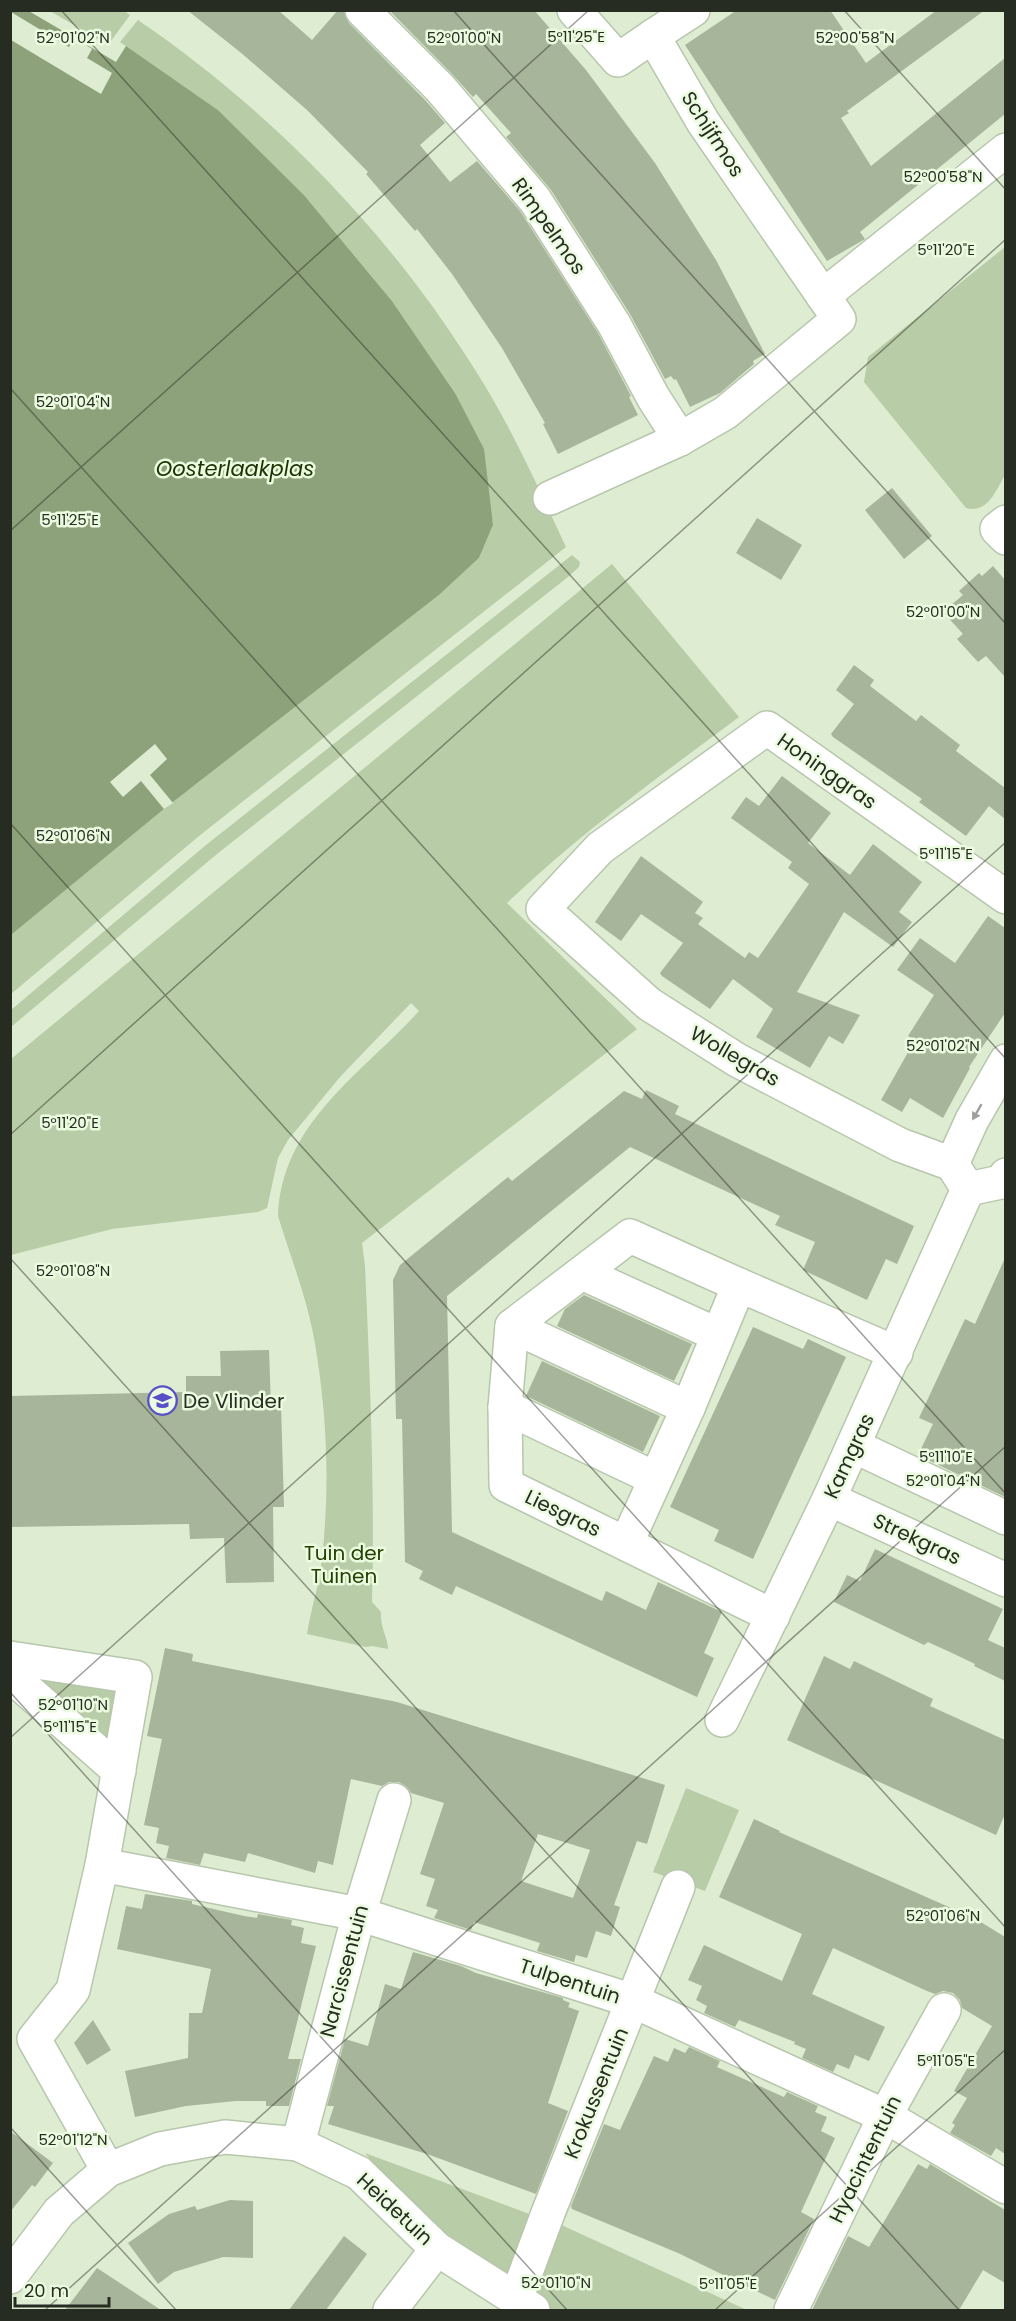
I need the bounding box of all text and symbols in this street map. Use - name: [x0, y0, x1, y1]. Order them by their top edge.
- text: 5°11'25"E: [547, 26, 605, 47]
- text: 52°01'02"N: [36, 27, 110, 48]
- text: 52°01'00"N: [427, 27, 501, 48]
- text: 52°00'58"N: [815, 27, 895, 48]
- street label: Schijfmos: [675, 86, 751, 182]
- text: 52°00'58"N: [903, 166, 983, 187]
- street label: Rimpelmos: [505, 172, 593, 280]
- text: 5°11'20"E: [917, 239, 975, 260]
- text: 52°01'04"N: [36, 391, 110, 412]
- water label: Oosterlaakplas: [156, 454, 314, 483]
- text: 5°11'25"E: [41, 509, 99, 530]
- text: 52°01'00"N: [906, 601, 980, 622]
- street label: Honinggras: [772, 726, 882, 816]
- text: 52°01'06"N: [36, 825, 110, 846]
- text: 5°11'15"E: [919, 843, 973, 864]
- street label: Wollegras: [685, 1019, 785, 1093]
- text: 52°01'02"N: [906, 1035, 980, 1056]
- one-way arrow: [972, 1103, 982, 1120]
- text: 5°11'20"E: [41, 1112, 99, 1133]
- text: 52°01'08"N: [36, 1260, 110, 1281]
- school or university icon: De Vlinder: [146, 1385, 178, 1417]
- place label: De Vlinder: [183, 1387, 284, 1415]
- street label: Kamgras: [817, 1409, 881, 1503]
- text: 5°11'10"E: [919, 1446, 973, 1467]
- text: 52°01'04"N: [906, 1470, 980, 1491]
- street label: Liesgras: [520, 1483, 606, 1543]
- street label: Strekgras: [868, 1506, 966, 1572]
- park label: Tuin der Tuinen: [304, 1539, 384, 1590]
- text: 52°01'10"N: [38, 1694, 108, 1715]
- text: 5°11'15"E: [43, 1716, 97, 1737]
- street label: Narcissentuin: [313, 1902, 375, 2040]
- text: 52°01'06"N: [906, 1905, 980, 1926]
- street label: Tulpentuin: [516, 1951, 624, 2011]
- street label: Krokussentuin: [557, 2023, 635, 2163]
- text: 5°11'05"E: [917, 2050, 975, 2071]
- street label: Hyacintentuin: [822, 2091, 908, 2227]
- text: 52°01'12"N: [38, 2129, 108, 2150]
- street label: Heidetuin: [351, 2166, 439, 2252]
- scale bar: [15, 2270, 110, 2308]
- text: 52°01'10"N: [521, 2272, 591, 2293]
- text: 5°11'05"E: [699, 2273, 757, 2294]
- text: 20 m: [24, 2278, 69, 2303]

